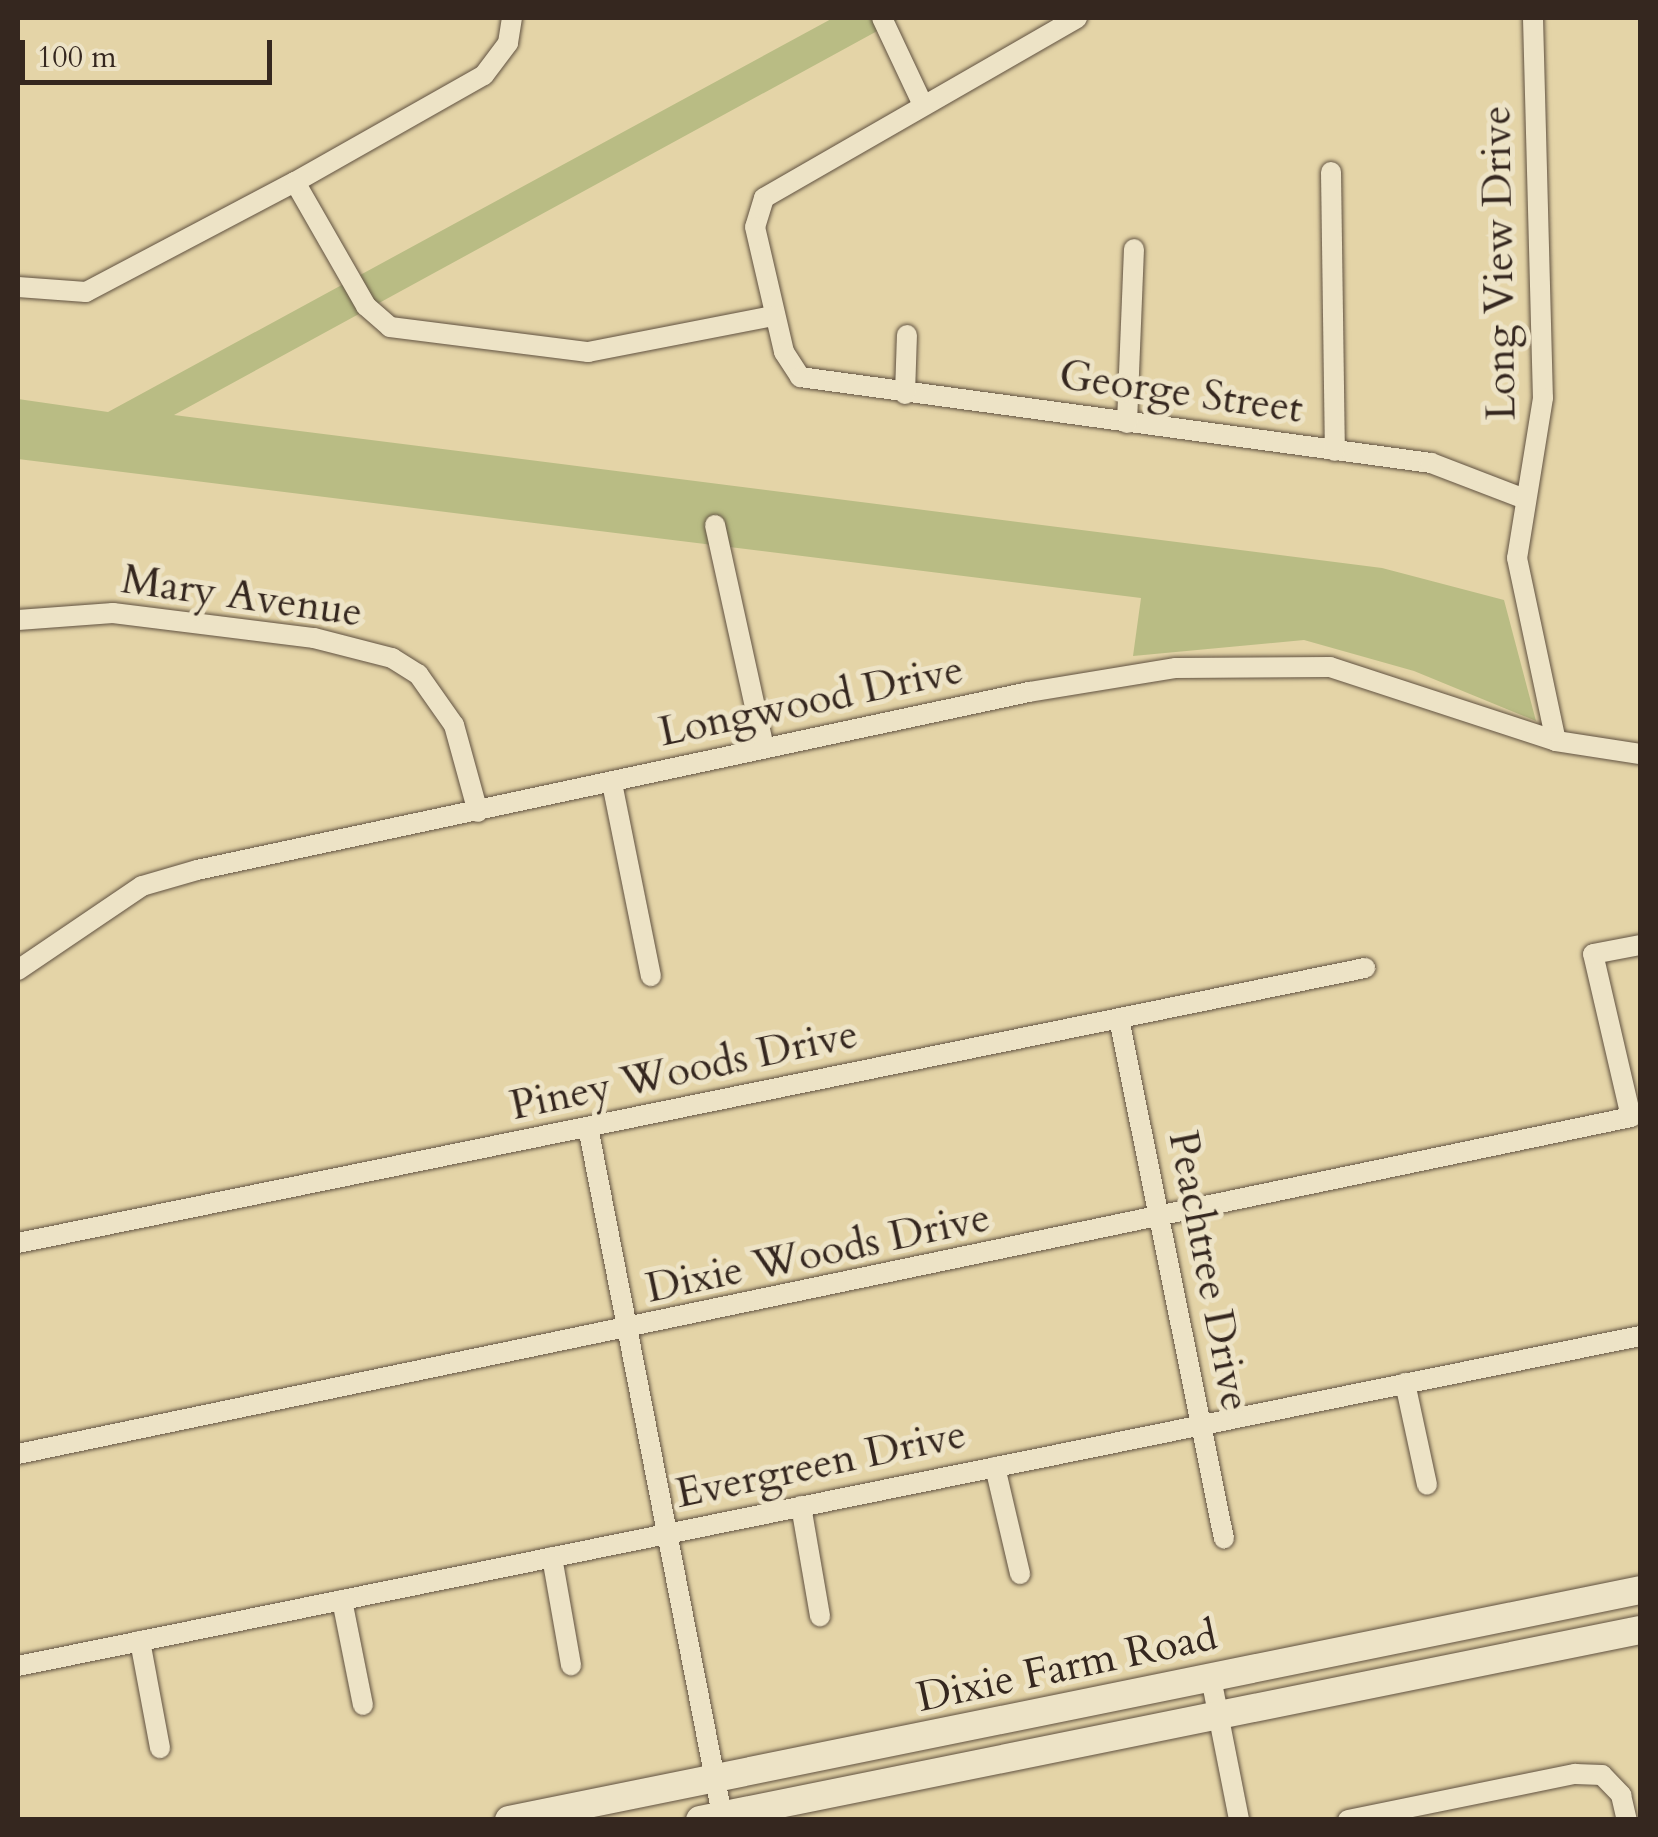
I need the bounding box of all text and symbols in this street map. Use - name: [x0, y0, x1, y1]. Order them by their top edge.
- scale bar: [25, 20, 278, 82]
- text: 100 m: [37, 37, 117, 78]
- street label: Long View Drive: [1471, 105, 1527, 421]
- street label: George Street: [1056, 350, 1306, 434]
- street label: Mary Avenue: [118, 554, 366, 638]
- street label: Longwood Drive: [654, 644, 968, 758]
- street label: Piney Woods Drive: [506, 1009, 862, 1131]
- street label: Peachtree Drive: [1157, 1127, 1261, 1415]
- street label: Dixie Woods Drive: [642, 1192, 994, 1314]
- street label: Evergreen Drive: [671, 1409, 971, 1519]
- street label: Dixie Farm Road: [912, 1611, 1222, 1723]

